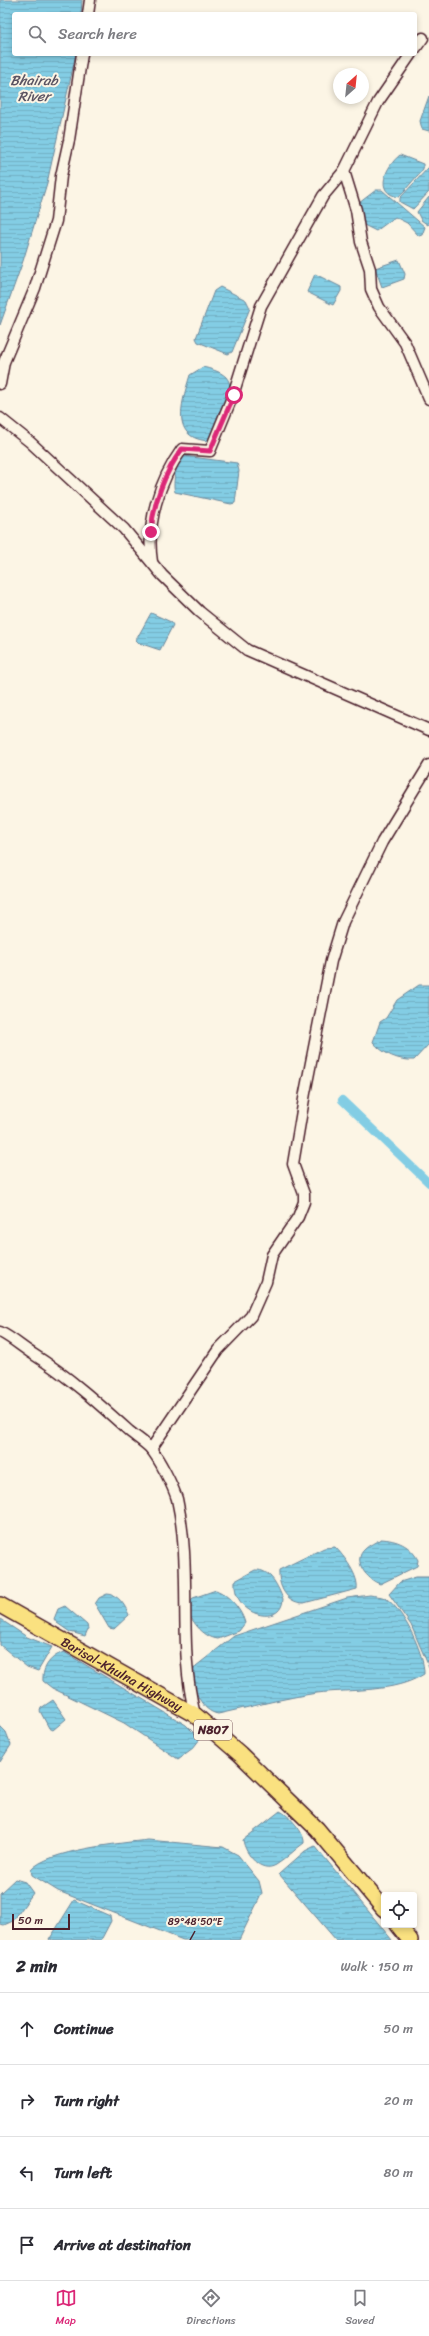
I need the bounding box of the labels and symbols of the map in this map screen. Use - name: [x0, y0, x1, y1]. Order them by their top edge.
- water label: Bhairab River: [10, 68, 59, 109]
- north arrow: [333, 68, 369, 104]
- route start: [225, 386, 243, 404]
- route end: [142, 523, 160, 541]
- street label: Barisal-Khulna Highway: [57, 1630, 187, 1718]
- road number: N807: [194, 1720, 232, 1740]
- scale bar: [12, 1912, 70, 1931]
- text: 89°48'50"E: [168, 1913, 224, 1931]

